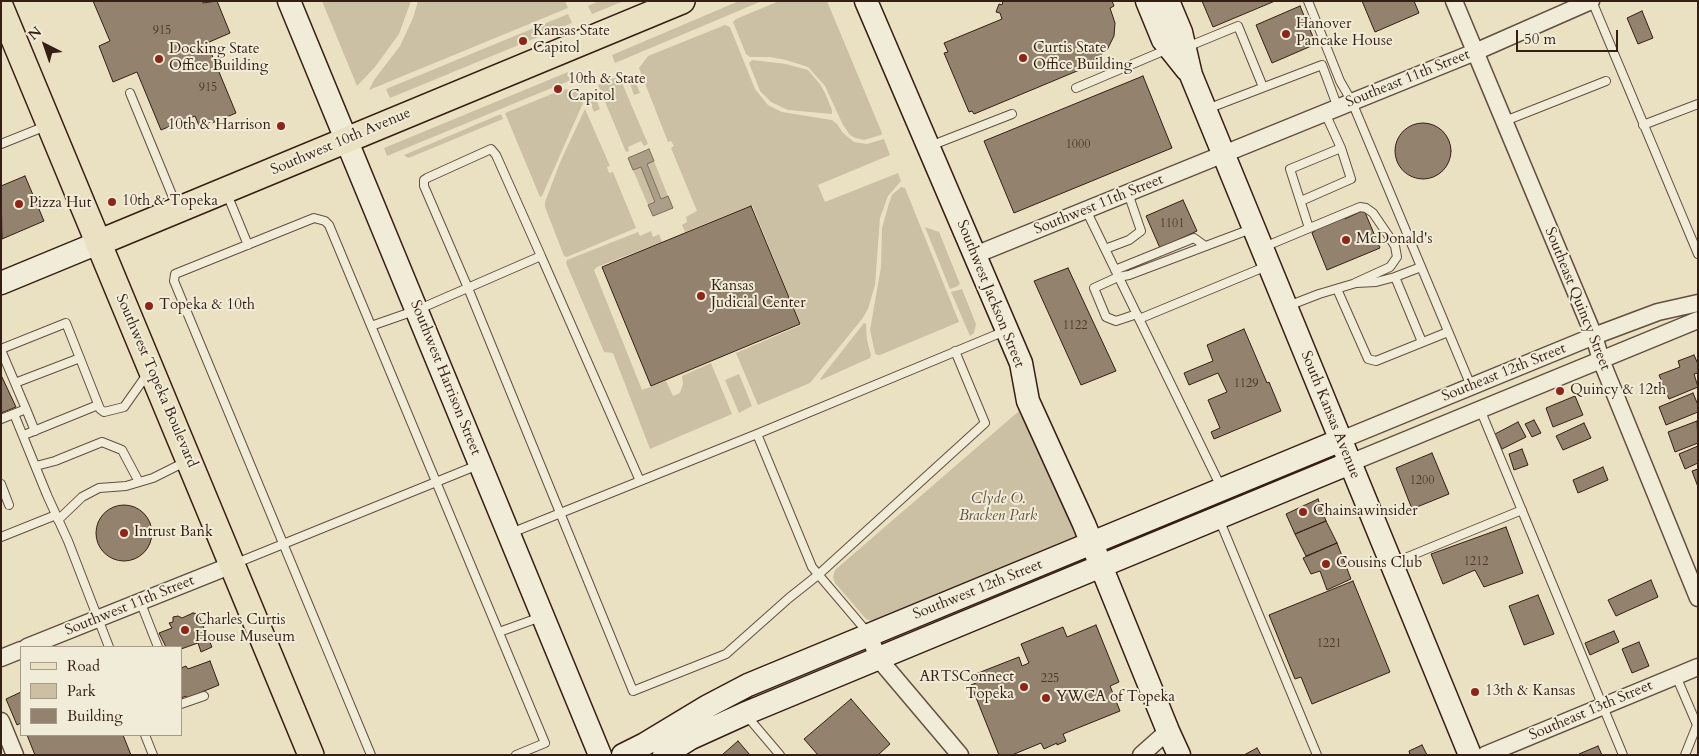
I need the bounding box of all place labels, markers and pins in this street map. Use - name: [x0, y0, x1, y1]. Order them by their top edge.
- place label: Hanover Pancake House: [1296, 16, 1393, 51]
- place label: Kansas State Capitol: [533, 23, 610, 58]
- marker: Hanover Pancake House: [1280, 28, 1292, 40]
- marker: Kansas State Capitol: [517, 35, 529, 47]
- place label: Curtis State Office Building: [1033, 40, 1132, 75]
- place label: Docking State Office Building: [169, 41, 268, 76]
- marker: Curtis State Office Building: [1017, 52, 1029, 64]
- marker: Docking State Office Building: [153, 53, 165, 65]
- place label: 10th & State Capitol: [568, 71, 646, 106]
- marker: 10th & State Capitol: [552, 83, 564, 95]
- place label: 10th & Harrison: [168, 117, 271, 135]
- marker: 10th & Harrison: [275, 120, 287, 132]
- place label: 10th & Topeka: [122, 193, 218, 211]
- place label: Pizza Hut: [29, 195, 92, 213]
- marker: 10th & Topeka: [106, 196, 118, 208]
- marker: Pizza Hut: [13, 198, 25, 210]
- place label: McDonald's: [1356, 231, 1432, 249]
- marker: McDonald's: [1340, 234, 1352, 246]
- place label: Kansas Judicial Center: [711, 278, 806, 313]
- marker: Kansas Judicial Center: [695, 290, 707, 302]
- place label: Topeka & 10th: [159, 297, 255, 315]
- marker: Topeka & 10th: [143, 300, 155, 312]
- place label: Quincy & 12th: [1570, 382, 1666, 400]
- marker: Quincy & 12th: [1554, 385, 1566, 397]
- place label: Chainsawinsider: [1313, 503, 1418, 521]
- marker: Chainsawinsider: [1297, 506, 1309, 518]
- place label: Intrust Bank: [134, 524, 213, 542]
- marker: Intrust Bank: [118, 527, 130, 539]
- place label: Cousins Club: [1336, 555, 1422, 573]
- marker: Cousins Club: [1320, 558, 1332, 570]
- place label: Charles Curtis House Museum: [195, 612, 295, 647]
- marker: Charles Curtis House Museum: [179, 624, 191, 636]
- place label: ARTSConnect Topeka: [919, 669, 1014, 704]
- marker: ARTSConnect Topeka: [1018, 681, 1030, 693]
- place label: 13th & Kansas: [1485, 683, 1575, 701]
- marker: 13th & Kansas: [1469, 686, 1481, 698]
- place label: YWCA of Topeka: [1056, 689, 1175, 707]
- marker: YWCA of Topeka: [1040, 692, 1052, 704]

